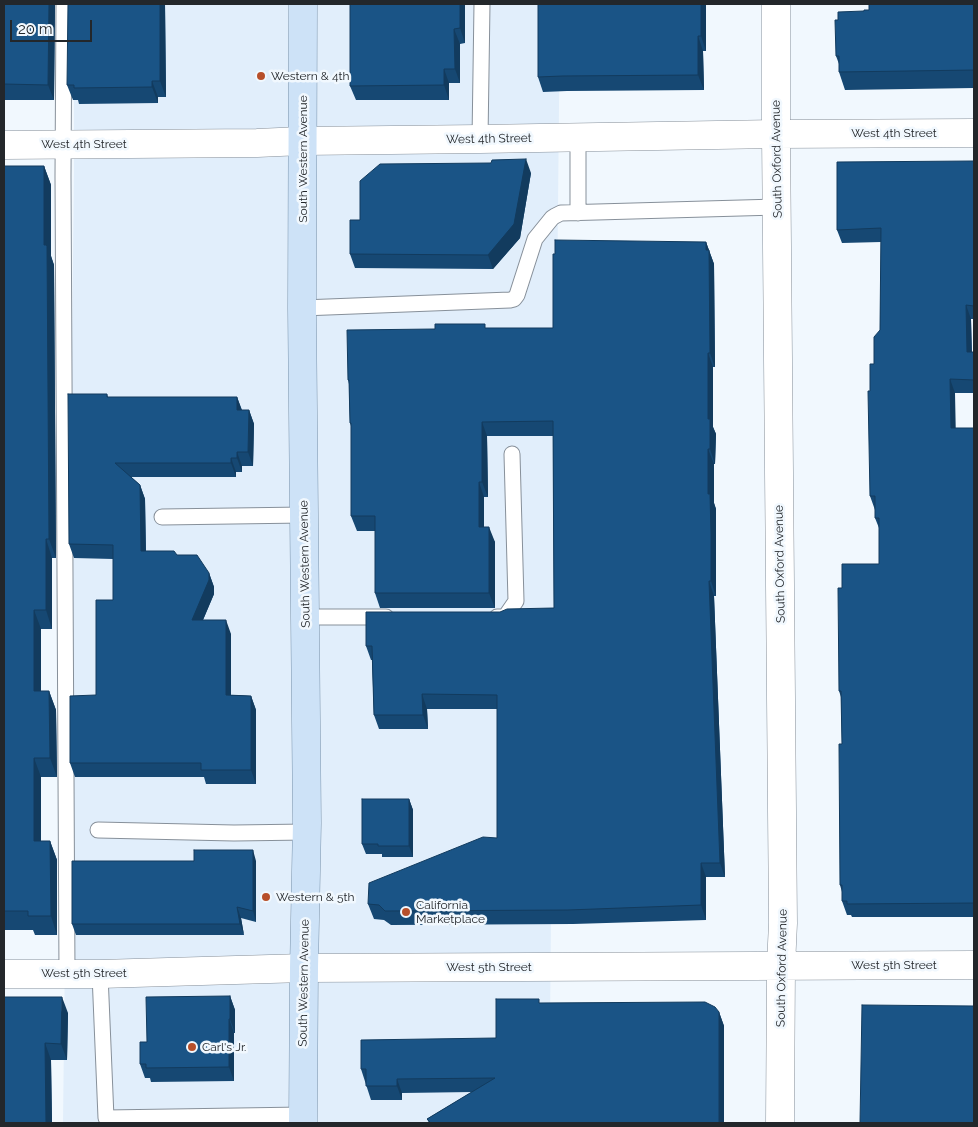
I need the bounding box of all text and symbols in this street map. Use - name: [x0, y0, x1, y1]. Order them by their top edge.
- scale bar: [12, 10, 95, 42]
- text: 20 m: [18, 20, 53, 38]
- place label: Western & 4th: [271, 69, 349, 83]
- marker: Western & 4th: [255, 70, 267, 82]
- street label: South Western Avenue: [296, 95, 310, 223]
- street label: South Oxford Avenue: [769, 100, 785, 218]
- street label: West 4th Street: [851, 126, 937, 140]
- street label: West 4th Street: [446, 131, 532, 147]
- street label: West 4th Street: [41, 137, 127, 151]
- street label: South Western Avenue: [297, 500, 313, 628]
- street label: South Oxford Avenue: [772, 505, 788, 623]
- place label: Western & 5th: [276, 890, 354, 904]
- marker: Western & 5th: [260, 891, 272, 903]
- place label: California Marketplace: [416, 898, 485, 926]
- marker: California Marketplace: [400, 906, 412, 918]
- street label: South Oxford Avenue: [774, 909, 790, 1027]
- street label: South Western Avenue: [296, 919, 312, 1047]
- street label: West 5th Street: [851, 958, 937, 972]
- street label: West 5th Street: [446, 960, 532, 974]
- street label: West 5th Street: [41, 966, 127, 980]
- place label: Carl's Jr.: [202, 1040, 246, 1054]
- marker: Carl's Jr.: [186, 1041, 198, 1053]

